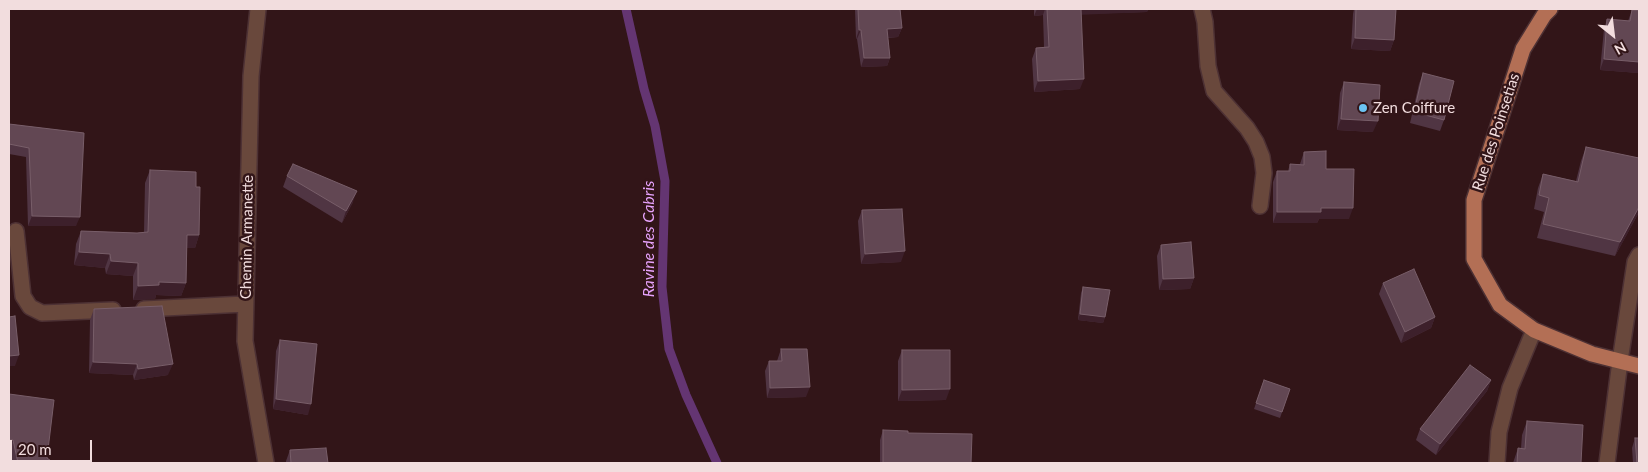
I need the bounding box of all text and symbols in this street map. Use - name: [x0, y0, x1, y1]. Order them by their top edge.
- north arrow: [1588, 10, 1638, 60]
- text: N: [1612, 39, 1629, 59]
- street label: Rue des Poinsetias: [1469, 71, 1523, 193]
- place label: Zen Coiffure: [1373, 99, 1455, 117]
- marker: Zen Coiffure: [1357, 102, 1369, 114]
- street label: Chemin Armanette: [237, 175, 257, 299]
- water label: Ravine des Cabris: [639, 181, 659, 297]
- scale bar: [12, 430, 95, 462]
- text: 20 m: [18, 440, 52, 458]

